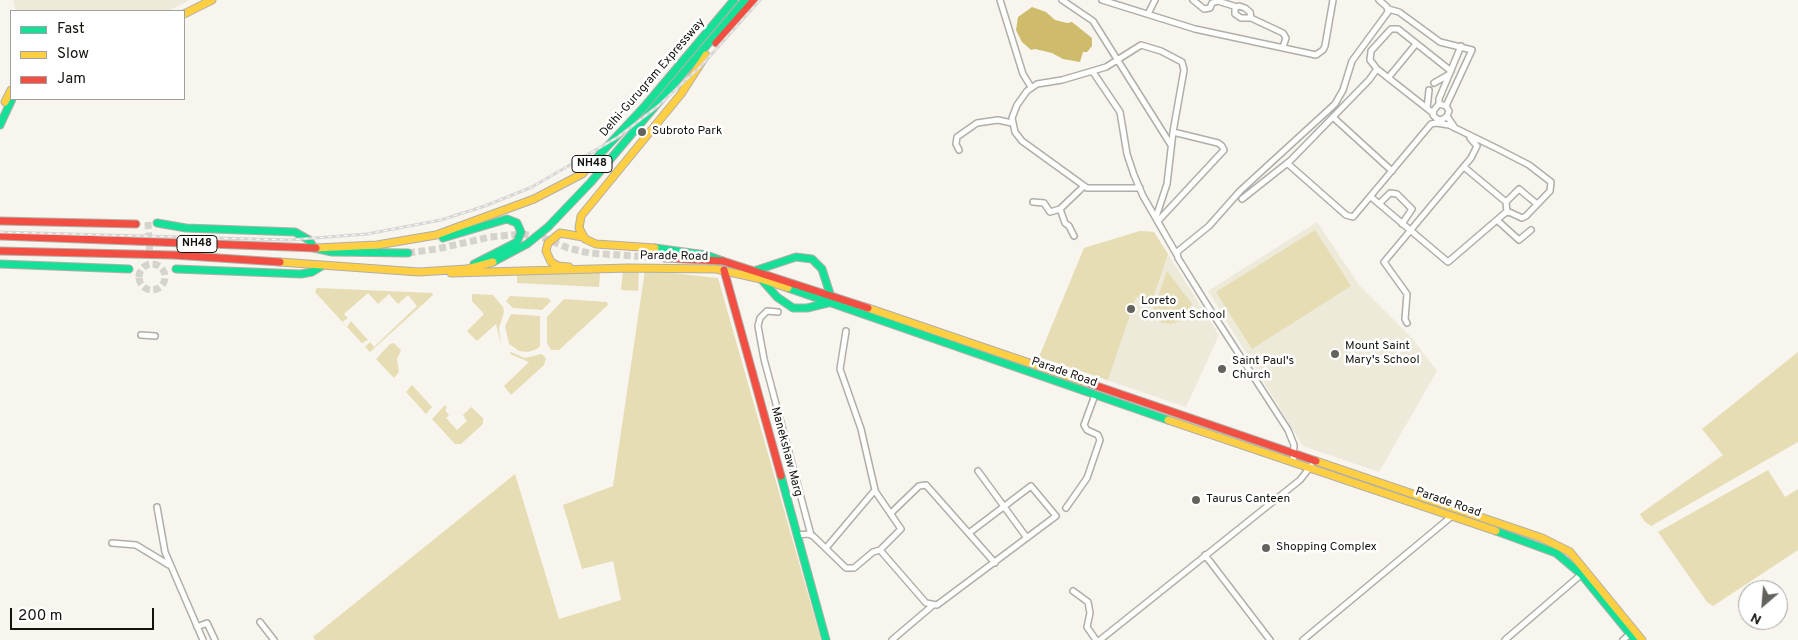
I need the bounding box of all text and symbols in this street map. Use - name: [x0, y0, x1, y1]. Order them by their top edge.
- legend: [10, 10, 185, 100]
- street label: Delhi-Gurugram Expressway: [598, 16, 708, 140]
- text: Fast: [57, 20, 85, 39]
- text: Slow: [57, 45, 89, 64]
- text: Jam: [57, 70, 86, 89]
- place label: Subroto Park: [652, 125, 722, 139]
- marker: Subroto Park: [636, 126, 648, 138]
- road number: NH48: [572, 156, 612, 172]
- road number: NH48: [177, 235, 217, 252]
- street label: Parade Road: [640, 249, 708, 265]
- place label: Loreto Convent School: [1141, 295, 1225, 323]
- marker: Loreto Convent School: [1125, 303, 1137, 315]
- place label: Mount Saint Mary's School: [1345, 340, 1420, 368]
- marker: Mount Saint Mary's School: [1329, 348, 1341, 360]
- street label: Parade Road: [1029, 355, 1099, 391]
- place label: Saint Paul's Church: [1232, 355, 1294, 383]
- marker: Saint Paul's Church: [1216, 363, 1228, 375]
- street label: Manekshaw Marg: [767, 406, 805, 498]
- street label: Parade Road: [1413, 485, 1483, 521]
- place label: Taurus Canteen: [1206, 493, 1290, 507]
- marker: Taurus Canteen: [1190, 494, 1202, 506]
- place label: Shopping Complex: [1276, 541, 1377, 555]
- marker: Shopping Complex: [1260, 542, 1272, 554]
- north arrow: [1738, 580, 1788, 630]
- scale bar: [12, 598, 156, 630]
- text: 200 m: [18, 607, 63, 626]
- text: N: [1748, 608, 1765, 628]

